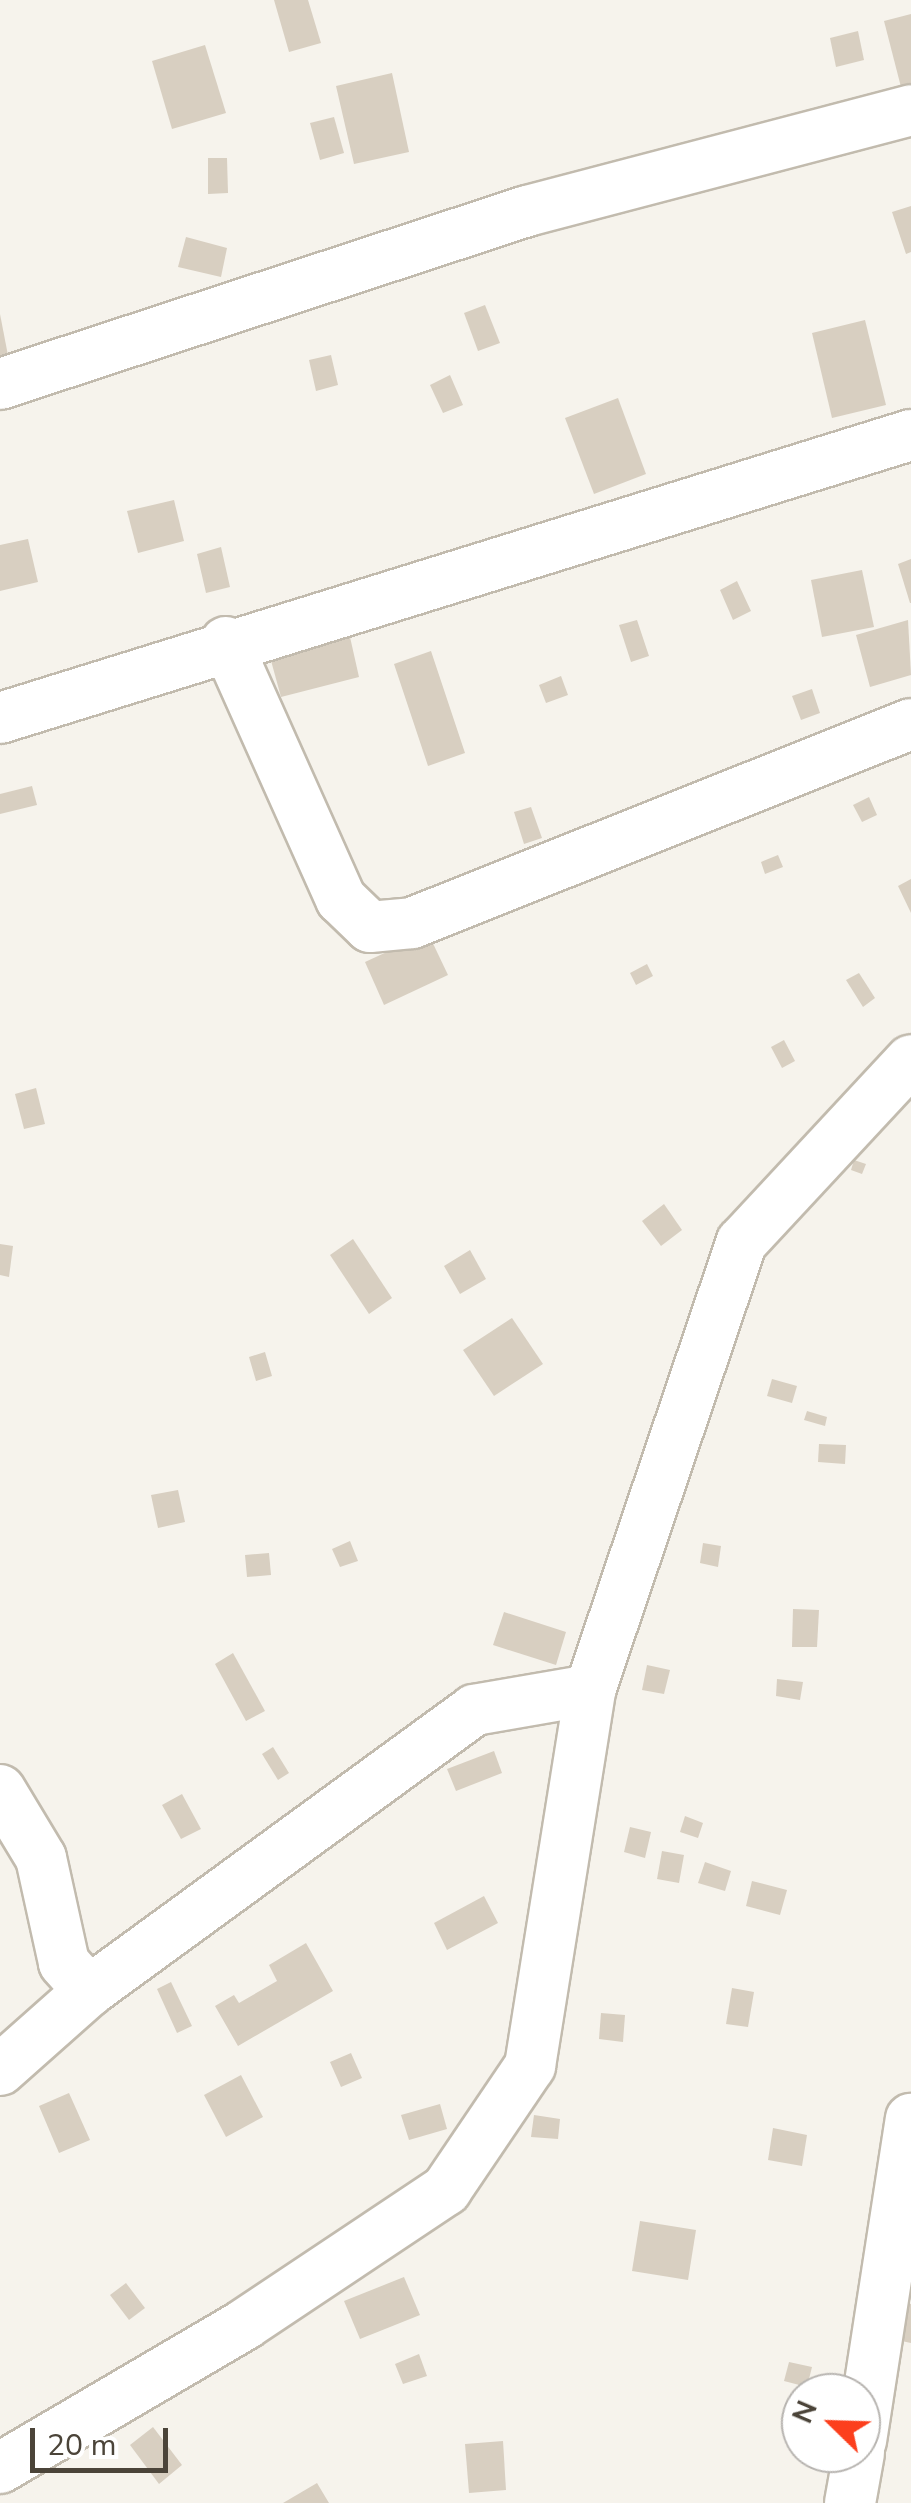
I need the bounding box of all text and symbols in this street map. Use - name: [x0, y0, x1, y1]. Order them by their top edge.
- north arrow: [781, 2373, 881, 2473]
- text: N: [784, 2395, 827, 2429]
- scale bar: [35, 2408, 172, 2470]
- text: 20 m: [47, 2425, 116, 2466]

